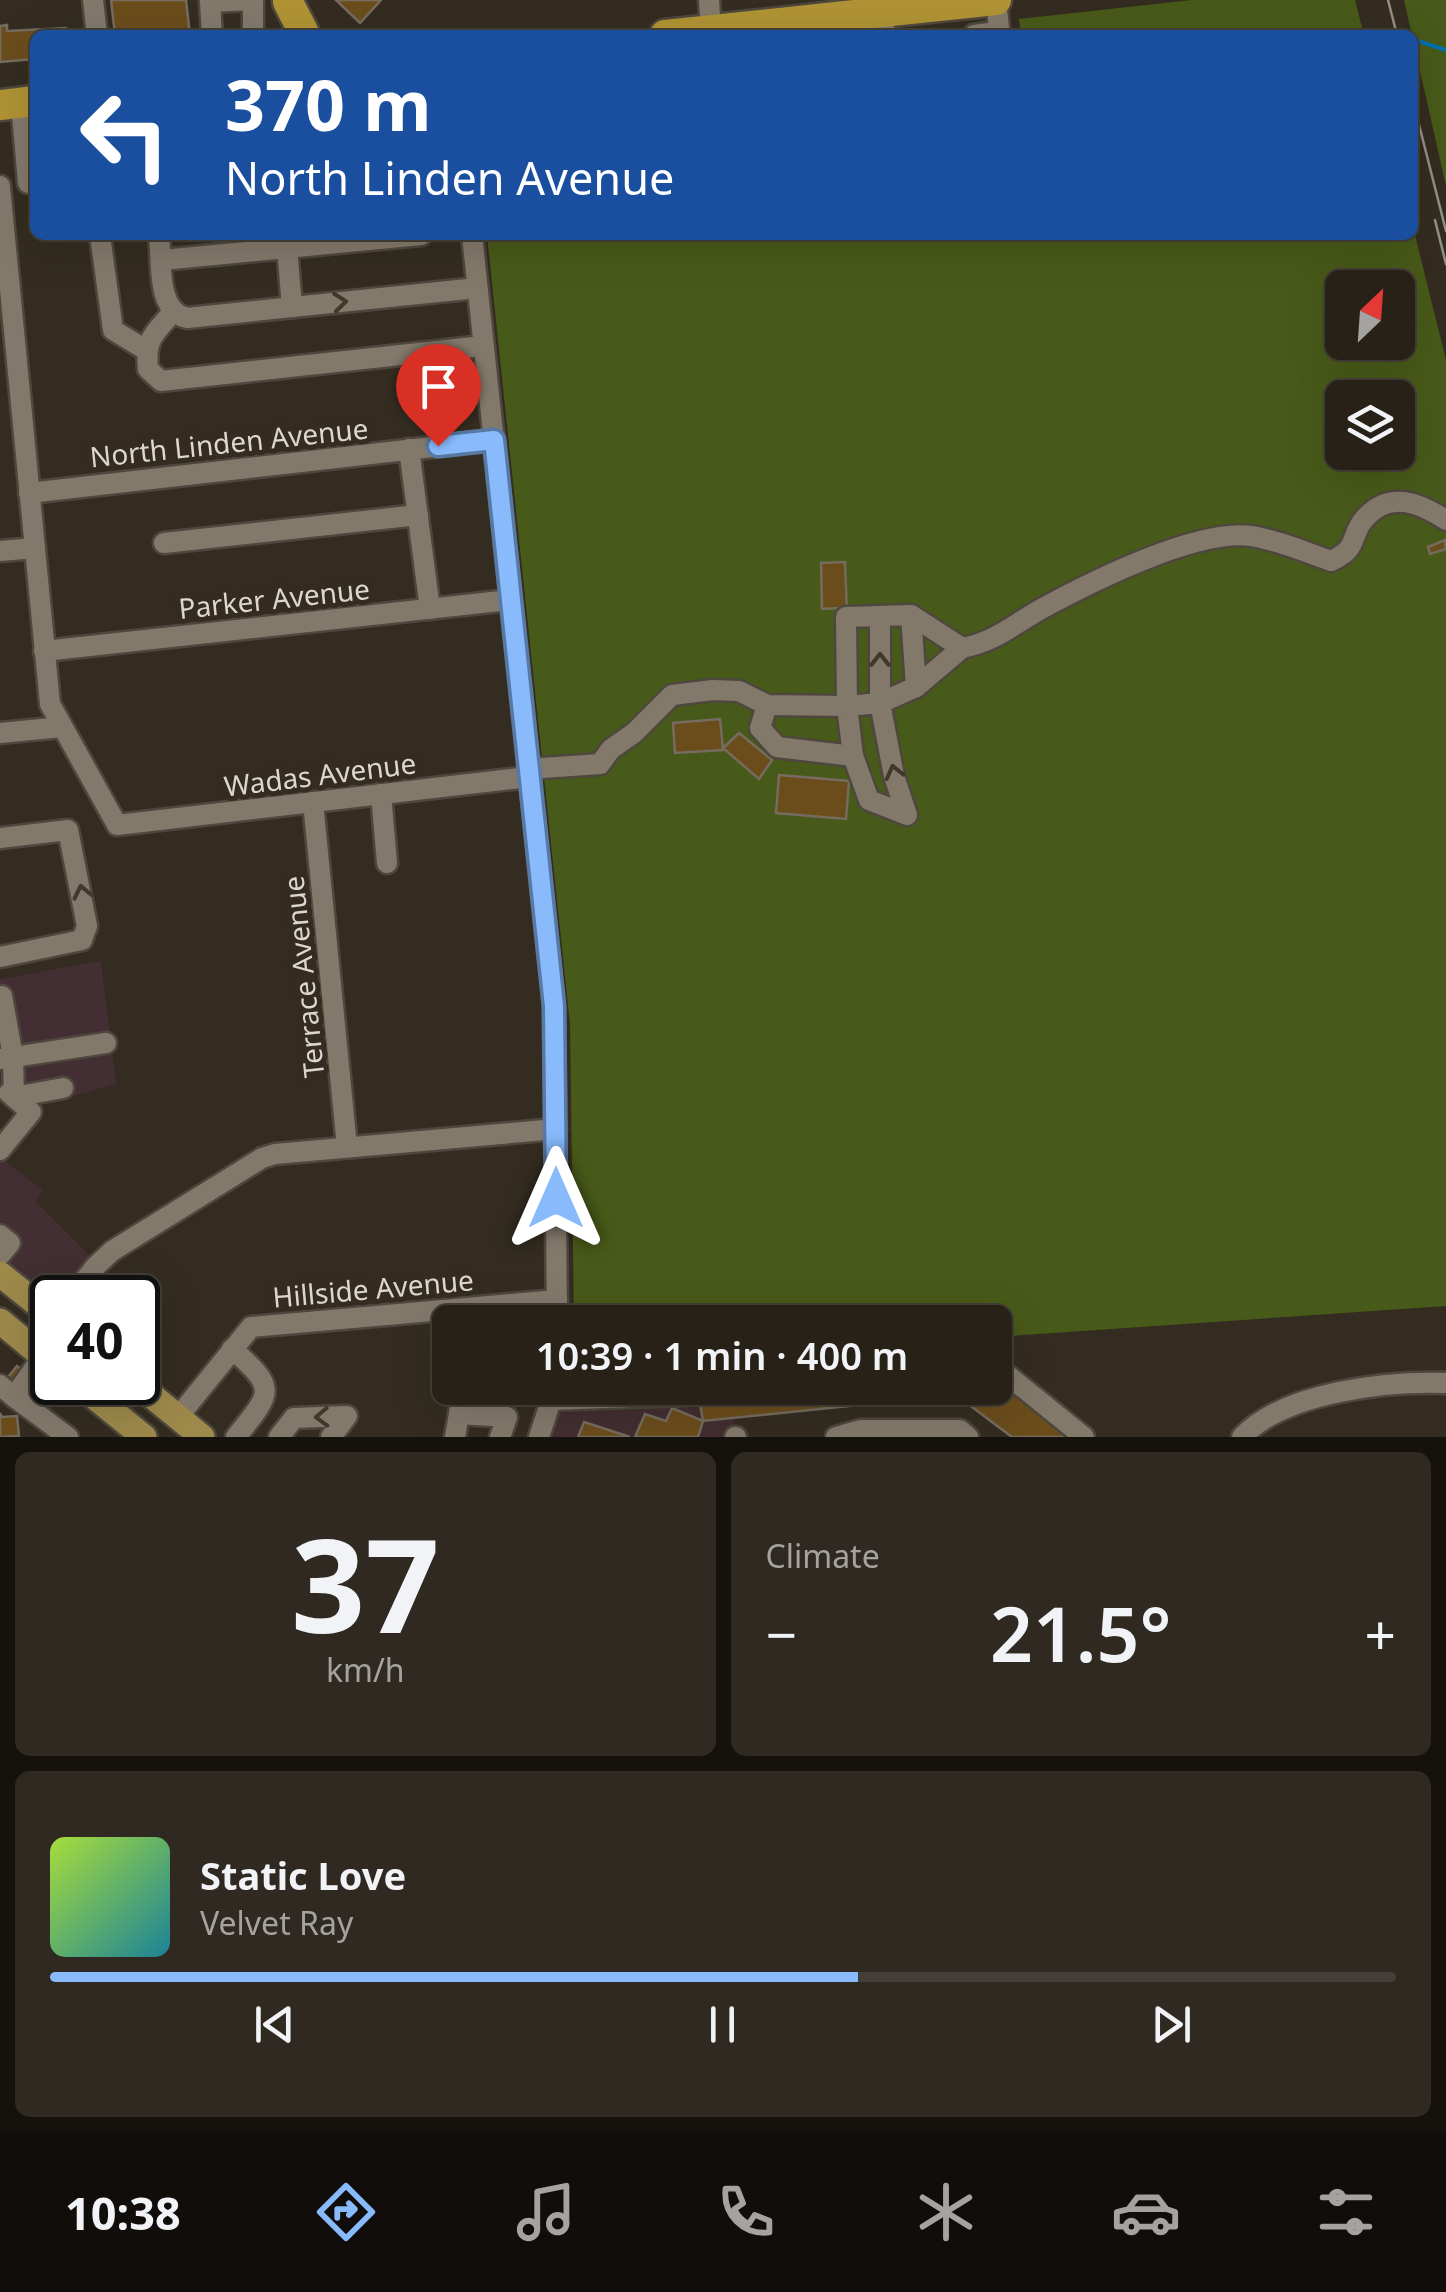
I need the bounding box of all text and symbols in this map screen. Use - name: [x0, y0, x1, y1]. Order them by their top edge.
- text: 370 m: [225, 56, 432, 152]
- icon: left: [60, 70, 190, 200]
- text: North Linden Avenue: [225, 147, 674, 208]
- north arrow: [1325, 270, 1415, 360]
- map controls: [1325, 270, 1415, 470]
- one-way arrow: [333, 292, 349, 313]
- pin: [396, 344, 481, 447]
- icon: arrive: [411, 359, 466, 414]
- button: layers: [1325, 380, 1415, 470]
- street label: North Linden Avenue: [88, 408, 370, 476]
- street label: Parker Avenue: [176, 569, 372, 627]
- one-way arrow: [869, 651, 891, 666]
- street label: Wadas Avenue: [222, 743, 418, 805]
- one-way arrow: [885, 764, 906, 781]
- street label: Terrace Avenue: [274, 874, 332, 1080]
- one-way arrow: [72, 884, 93, 901]
- position arrow: [504, 1146, 608, 1250]
- street label: Hillside Avenue: [271, 1260, 475, 1316]
- speed limit sign: 40: [30, 1275, 160, 1405]
- text: 10:39 · 1 min · 400 m: [536, 1329, 908, 1381]
- one-way arrow: [313, 1406, 329, 1427]
- text: 37: [291, 1494, 440, 1671]
- text: Climate: [766, 1534, 880, 1577]
- text: 21.5°: [990, 1582, 1171, 1684]
- text: −: [766, 1596, 797, 1671]
- text: +: [1365, 1596, 1396, 1671]
- text: km/h: [326, 1648, 405, 1691]
- text: Static Love: [200, 1849, 406, 1901]
- text: Velvet Ray: [200, 1901, 353, 1944]
- icon: previous: [247, 1997, 302, 2052]
- icon: pause: [695, 1997, 750, 2052]
- icon: next: [1144, 1997, 1199, 2052]
- icon: directions: [311, 2177, 381, 2247]
- icon: music: [511, 2177, 581, 2247]
- icon: phone: [711, 2177, 781, 2247]
- icon: climate: [911, 2177, 981, 2247]
- icon: car: [1111, 2177, 1181, 2247]
- icon: filters: [1311, 2177, 1381, 2247]
- text: 10:38: [65, 2182, 181, 2243]

